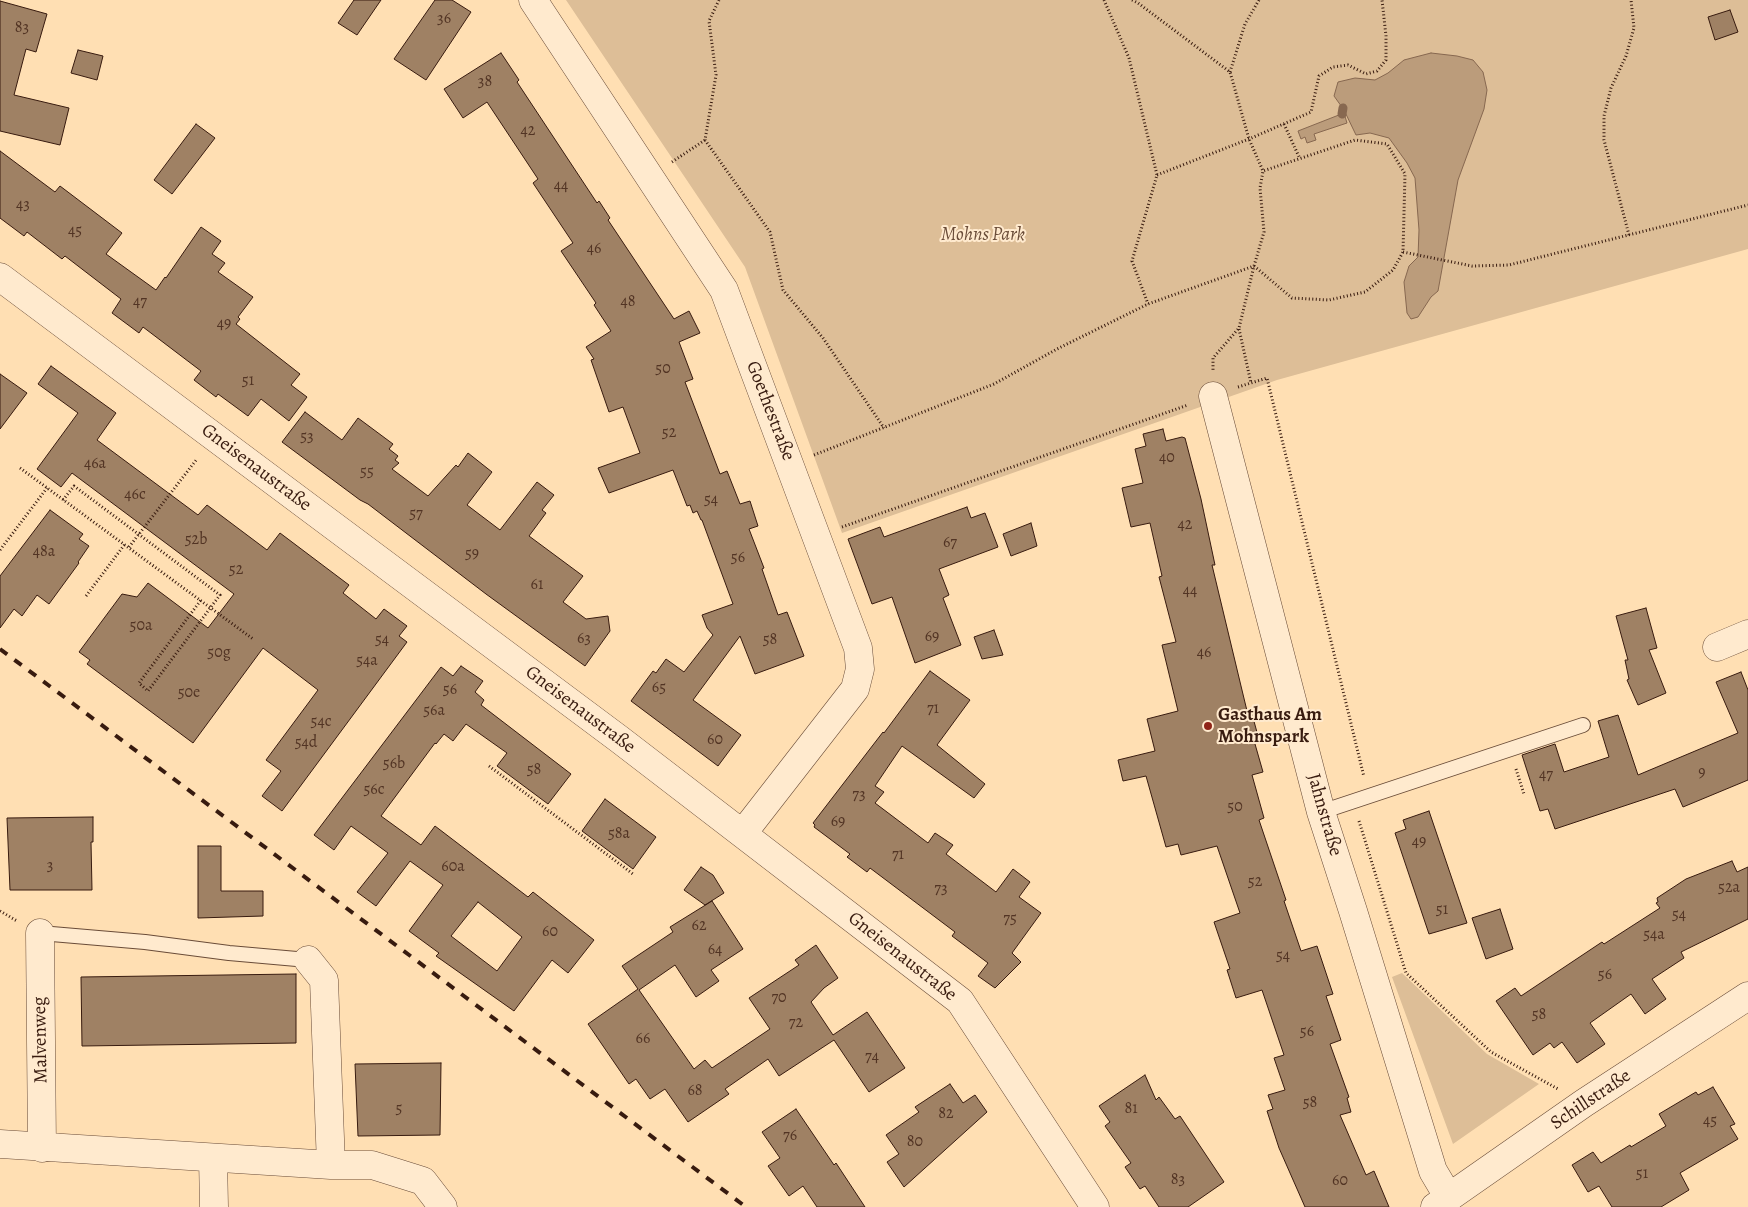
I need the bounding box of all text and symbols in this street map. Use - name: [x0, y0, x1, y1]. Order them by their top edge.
- house number: 36: [437, 9, 451, 29]
- house number: 83: [15, 18, 29, 38]
- house number: 38: [478, 72, 492, 92]
- house number: 42: [521, 121, 535, 141]
- house number: 44: [554, 176, 568, 196]
- house number: 43: [16, 195, 30, 215]
- house number: 45: [68, 221, 82, 241]
- park label: Mohns Park: [941, 224, 1025, 246]
- house number: 46: [587, 239, 601, 259]
- house number: 47: [133, 292, 147, 312]
- house number: 48: [620, 292, 636, 312]
- house number: 49: [217, 314, 231, 334]
- street label: Goethestraße: [741, 358, 799, 464]
- house number: 50: [655, 359, 671, 379]
- house number: 51: [242, 371, 254, 391]
- street label: Gneisenaustraße: [196, 419, 316, 517]
- house number: 52: [662, 423, 676, 443]
- house number: 53: [300, 427, 314, 447]
- house number: 40: [1159, 448, 1175, 468]
- house number: 46a: [84, 454, 106, 474]
- house number: 55: [360, 462, 374, 482]
- house number: 46c: [124, 485, 146, 505]
- house number: 54: [704, 490, 718, 510]
- house number: 57: [409, 504, 423, 524]
- house number: 42: [1178, 515, 1192, 535]
- house number: 52b: [185, 530, 207, 550]
- house number: 67: [943, 533, 957, 553]
- house number: 48a: [33, 542, 55, 562]
- house number: 59: [465, 544, 479, 564]
- house number: 56: [731, 548, 745, 568]
- house number: 52: [229, 560, 243, 580]
- house number: 61: [531, 575, 543, 595]
- house number: 44: [1183, 581, 1197, 601]
- house number: 50a: [130, 616, 152, 636]
- house number: 69: [925, 627, 939, 647]
- house number: 63: [577, 629, 591, 649]
- house number: 54: [375, 630, 389, 650]
- house number: 58: [763, 630, 777, 650]
- house number: 50g: [207, 643, 231, 663]
- house number: 46: [1197, 643, 1211, 663]
- house number: 54a: [356, 651, 378, 671]
- street label: Gneisenaustraße: [520, 661, 640, 759]
- house number: 65: [652, 678, 666, 698]
- house number: 56: [443, 680, 457, 700]
- house number: 50e: [178, 683, 200, 703]
- house number: 71: [927, 699, 939, 719]
- house number: 56a: [423, 701, 445, 721]
- place label: Gasthaus Am Mohnspark: [1218, 704, 1322, 748]
- house number: 54c: [311, 712, 331, 732]
- marker: Gasthaus Am Mohnspark: [1202, 720, 1214, 732]
- house number: 60: [707, 730, 723, 750]
- house number: 54d: [295, 733, 317, 753]
- house number: 56b: [383, 754, 405, 774]
- house number: 58: [527, 760, 541, 780]
- house number: 9: [1698, 763, 1706, 783]
- house number: 47: [1539, 765, 1553, 785]
- street label: Jahnstraße: [1301, 771, 1347, 859]
- house number: 56c: [363, 780, 385, 800]
- house number: 73: [852, 785, 866, 805]
- house number: 50: [1227, 797, 1243, 817]
- house number: 69: [831, 812, 845, 832]
- house number: 58a: [608, 824, 630, 844]
- house number: 49: [1412, 832, 1426, 852]
- house number: 71: [892, 845, 904, 865]
- house number: 3: [47, 856, 53, 876]
- house number: 60a: [441, 857, 465, 877]
- house number: 52: [1248, 872, 1262, 892]
- house number: 52a: [1718, 878, 1740, 898]
- house number: 73: [934, 879, 948, 899]
- house number: 51: [1436, 900, 1448, 920]
- house number: 54: [1672, 905, 1686, 925]
- street label: Gneisenaustraße: [843, 907, 961, 1007]
- house number: 75: [1003, 909, 1017, 929]
- house number: 62: [692, 916, 706, 936]
- house number: 60: [542, 922, 558, 942]
- house number: 54a: [1643, 925, 1665, 945]
- house number: 64: [708, 940, 722, 960]
- house number: 54: [1276, 946, 1290, 966]
- house number: 56: [1598, 965, 1612, 985]
- house number: 70: [771, 988, 787, 1008]
- street label: Malvenweg: [29, 996, 53, 1084]
- house number: 58: [1532, 1005, 1546, 1025]
- house number: 72: [789, 1013, 803, 1033]
- house number: 56: [1300, 1022, 1314, 1042]
- house number: 66: [636, 1029, 650, 1049]
- house number: 74: [865, 1047, 879, 1067]
- street label: Schillstraße: [1546, 1065, 1636, 1135]
- house number: 68: [687, 1081, 703, 1101]
- house number: 58: [1303, 1093, 1317, 1113]
- house number: 5: [396, 1099, 402, 1119]
- house number: 81: [1124, 1099, 1138, 1119]
- house number: 82: [938, 1104, 954, 1124]
- house number: 45: [1703, 1111, 1717, 1131]
- house number: 76: [783, 1126, 797, 1146]
- house number: 80: [907, 1132, 923, 1152]
- house number: 51: [1636, 1164, 1648, 1184]
- house number: 83: [1171, 1170, 1185, 1190]
- house number: 60: [1332, 1171, 1348, 1191]

